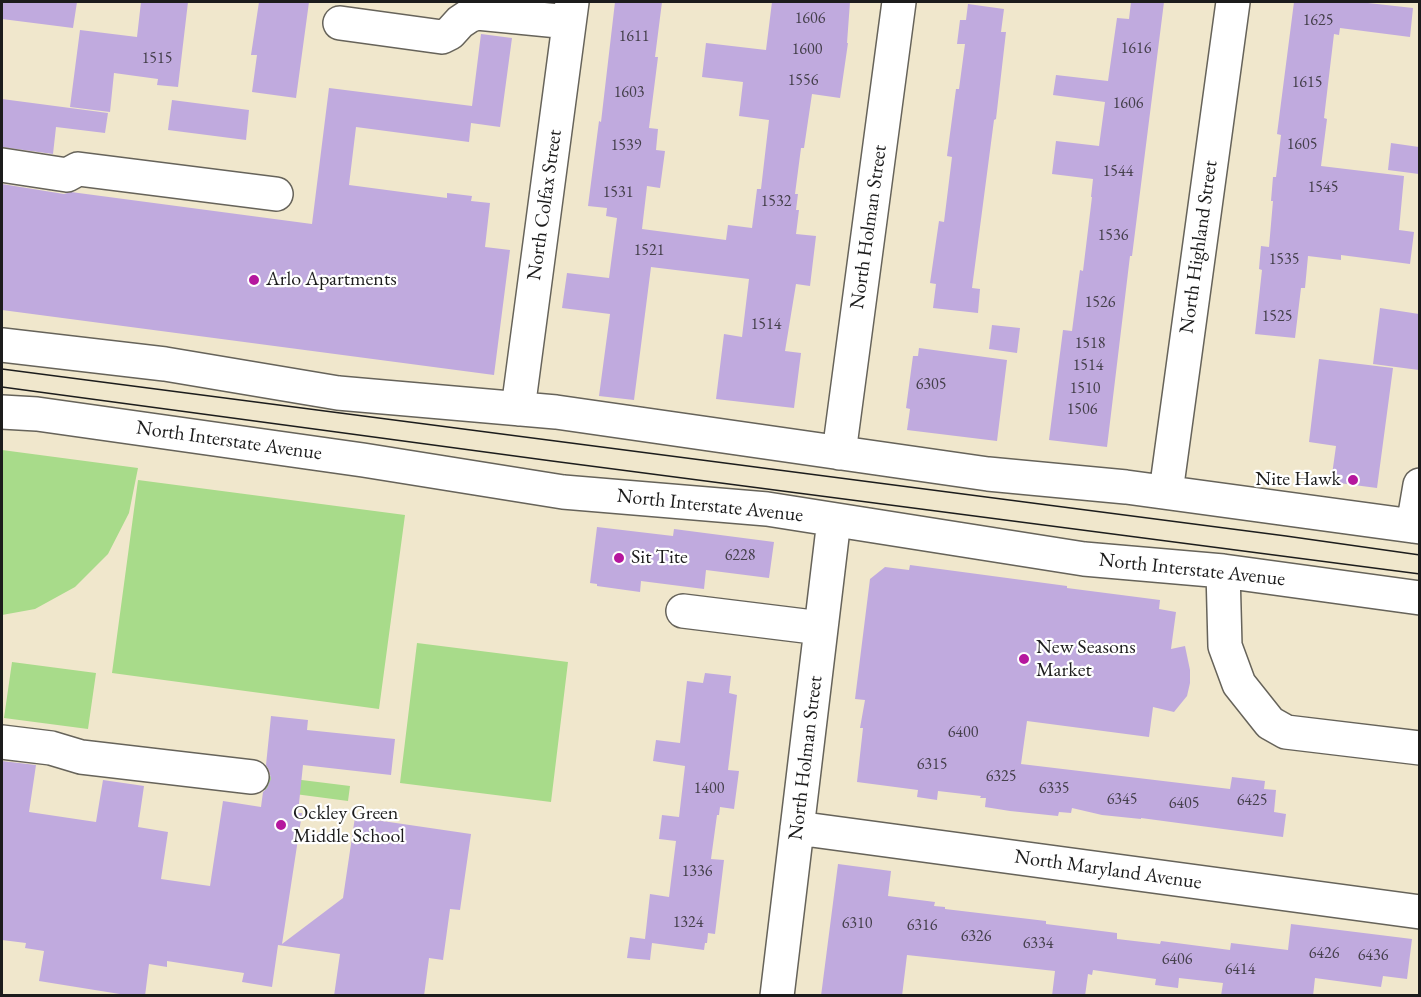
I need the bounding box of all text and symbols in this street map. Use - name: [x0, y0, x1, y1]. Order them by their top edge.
- house number: 1606: [795, 9, 825, 29]
- house number: 1625: [1303, 11, 1333, 31]
- house number: 1611: [619, 27, 649, 47]
- house number: 1616: [1121, 39, 1151, 59]
- house number: 1600: [792, 40, 822, 60]
- house number: 1515: [142, 49, 172, 69]
- house number: 1556: [788, 71, 818, 91]
- house number: 1615: [1292, 73, 1322, 93]
- house number: 1603: [614, 83, 644, 103]
- house number: 1606: [1113, 94, 1143, 114]
- street label: North Colfax Street: [523, 128, 567, 282]
- house number: 1605: [1287, 135, 1317, 155]
- house number: 1539: [611, 136, 641, 156]
- street label: North Holman Street: [846, 143, 892, 311]
- street label: North Highland Street: [1175, 159, 1223, 335]
- house number: 1544: [1103, 162, 1133, 182]
- house number: 1545: [1308, 178, 1338, 198]
- house number: 1531: [603, 183, 633, 203]
- house number: 1532: [761, 192, 791, 212]
- house number: 1536: [1098, 226, 1128, 246]
- house number: 1521: [634, 241, 664, 261]
- house number: 1535: [1269, 250, 1299, 270]
- place label: Arlo Apartments: [266, 268, 397, 292]
- marker: Arlo Apartments: [247, 273, 261, 287]
- house number: 1526: [1085, 293, 1115, 313]
- house number: 1525: [1262, 307, 1292, 327]
- house number: 1514: [751, 315, 781, 335]
- house number: 1518: [1075, 334, 1105, 354]
- house number: 1514: [1073, 356, 1103, 376]
- house number: 6305: [916, 375, 946, 395]
- house number: 1510: [1070, 379, 1100, 399]
- house number: 1506: [1067, 400, 1097, 420]
- street label: North Interstate Avenue: [135, 416, 323, 466]
- place label: Nite Hawk: [1255, 468, 1341, 492]
- marker: Nite Hawk: [1346, 473, 1360, 487]
- street label: North Interstate Avenue: [616, 484, 804, 528]
- place label: Sit Tite: [631, 546, 688, 570]
- house number: 6228: [725, 546, 755, 566]
- street label: North Interstate Avenue: [1098, 548, 1286, 592]
- marker: Sit Tite: [612, 551, 626, 565]
- place label: New Seasons Market: [1036, 636, 1136, 683]
- marker: New Seasons Market: [1017, 652, 1031, 666]
- street label: North Holman Street: [784, 674, 828, 842]
- house number: 6400: [948, 723, 978, 743]
- house number: 6315: [917, 755, 947, 775]
- house number: 6325: [986, 767, 1016, 787]
- house number: 1400: [694, 779, 724, 799]
- house number: 6335: [1039, 779, 1069, 799]
- house number: 6345: [1107, 790, 1137, 810]
- house number: 6425: [1237, 791, 1267, 811]
- house number: 6405: [1169, 794, 1199, 814]
- place label: Ockley Green Middle School: [293, 802, 405, 849]
- marker: Ockley Green Middle School: [274, 818, 288, 832]
- street label: North Maryland Avenue: [1013, 845, 1203, 895]
- house number: 1336: [682, 862, 712, 882]
- house number: 1324: [673, 913, 703, 933]
- house number: 6310: [842, 914, 872, 934]
- house number: 6316: [907, 916, 937, 936]
- house number: 6326: [961, 927, 991, 947]
- house number: 6334: [1023, 934, 1053, 954]
- house number: 6426: [1309, 944, 1339, 964]
- house number: 6436: [1358, 946, 1388, 966]
- house number: 6406: [1162, 950, 1192, 970]
- house number: 6414: [1225, 960, 1255, 980]

